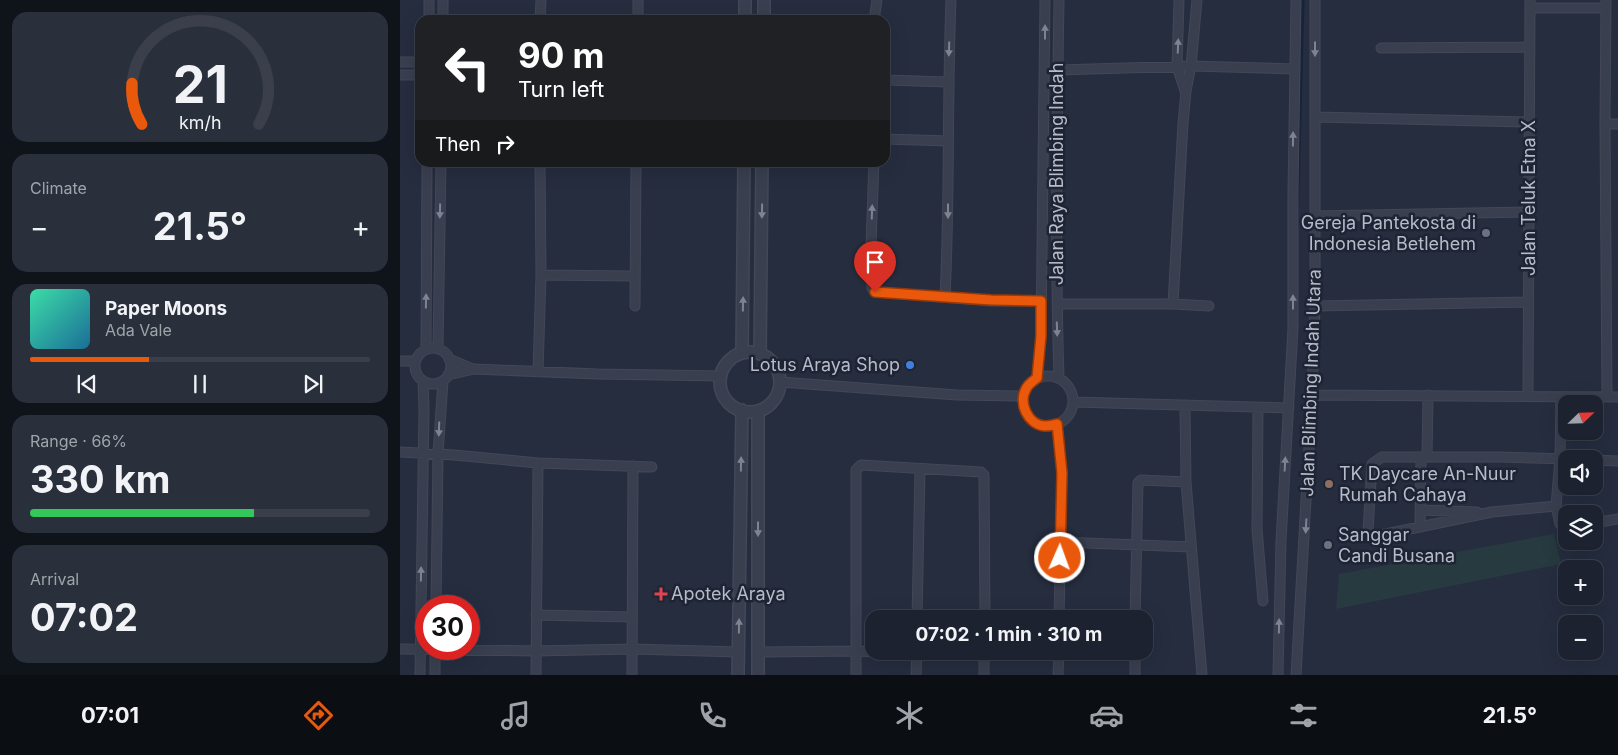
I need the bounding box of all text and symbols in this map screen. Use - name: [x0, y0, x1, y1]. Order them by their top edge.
- one-way arrow: [1041, 23, 1049, 39]
- text: 90 m: [518, 34, 605, 76]
- icon: left: [435, 35, 500, 100]
- one-way arrow: [1174, 38, 1182, 54]
- one-way arrow: [945, 41, 953, 57]
- one-way arrow: [1311, 41, 1319, 57]
- text: 21: [172, 53, 228, 116]
- street label: Jalan Raya Blimbing Indah: [1046, 63, 1067, 285]
- text: Turn left: [518, 76, 604, 102]
- text: km/h: [179, 112, 221, 133]
- street label: Jalan Teluk Etna X: [1518, 120, 1539, 276]
- icon: right: [491, 130, 519, 158]
- one-way arrow: [1289, 131, 1297, 147]
- text: Then: [435, 133, 481, 156]
- text: Climate: [30, 178, 87, 198]
- text: 21.5°: [153, 203, 247, 249]
- one-way arrow: [436, 203, 444, 219]
- one-way arrow: [758, 203, 766, 219]
- one-way arrow: [944, 203, 952, 219]
- one-way arrow: [868, 204, 876, 220]
- text: −: [30, 210, 49, 244]
- text: +: [351, 210, 370, 244]
- place label: Gereja Pantekosta di Indonesia Betlehem: [1301, 212, 1476, 254]
- marker: Gereja Pantekosta di Indonesia Betlehem: [1480, 227, 1492, 239]
- pin: [854, 241, 896, 292]
- icon: arrive: [861, 248, 889, 276]
- street label: Jalan Blimbing Indah Utara: [1296, 269, 1325, 497]
- one-way arrow: [422, 292, 430, 308]
- one-way arrow: [1289, 293, 1297, 309]
- one-way arrow: [739, 296, 747, 312]
- text: Paper Moons: [105, 297, 227, 320]
- text: Ada Vale: [105, 320, 172, 340]
- one-way arrow: [1054, 321, 1062, 337]
- place label: Lotus Araya Shop: [750, 354, 900, 375]
- marker: Lotus Araya Shop: [904, 359, 916, 371]
- icon: previous: [73, 370, 101, 398]
- icon: pause: [186, 370, 214, 398]
- icon: next: [299, 370, 327, 398]
- north arrow: [1558, 395, 1602, 440]
- map controls: [1558, 395, 1603, 660]
- one-way arrow: [435, 422, 443, 438]
- text: Range · 66%: [30, 431, 127, 451]
- button: sound: [1558, 450, 1603, 495]
- text: 330 km: [30, 456, 170, 502]
- one-way arrow: [737, 456, 745, 472]
- one-way arrow: [1282, 456, 1290, 472]
- place label: TK Daycare An-Nuur Rumah Cahaya: [1339, 463, 1516, 505]
- marker: TK Daycare An-Nuur Rumah Cahaya: [1323, 478, 1335, 490]
- button: layers: [1558, 505, 1603, 550]
- one-way arrow: [1301, 518, 1309, 534]
- one-way arrow: [754, 522, 762, 538]
- place label: Sanggar Candi Busana: [1338, 524, 1455, 566]
- position arrow: [1033, 531, 1085, 583]
- marker: Sanggar Candi Busana: [1322, 539, 1334, 551]
- button: +: [1558, 560, 1603, 605]
- one-way arrow: [417, 566, 425, 582]
- text: Arrival: [30, 569, 79, 589]
- place label: Apotek Araya: [671, 583, 786, 604]
- marker: Apotek Araya: [655, 588, 667, 600]
- text: 07:02: [30, 594, 138, 640]
- speed limit sign: 30: [415, 595, 480, 660]
- button: −: [1558, 615, 1603, 660]
- one-way arrow: [735, 618, 743, 634]
- one-way arrow: [1275, 618, 1283, 634]
- text: 07:02 · 1 min · 310 m: [916, 623, 1102, 646]
- icon: directions: [301, 698, 336, 733]
- icon: music: [498, 698, 533, 733]
- icon: phone: [695, 698, 730, 733]
- icon: climate: [892, 698, 927, 733]
- icon: car: [1089, 698, 1124, 733]
- icon: filters: [1286, 698, 1321, 733]
- text: 07:01: [81, 702, 139, 728]
- text: 21.5°: [1482, 702, 1537, 728]

